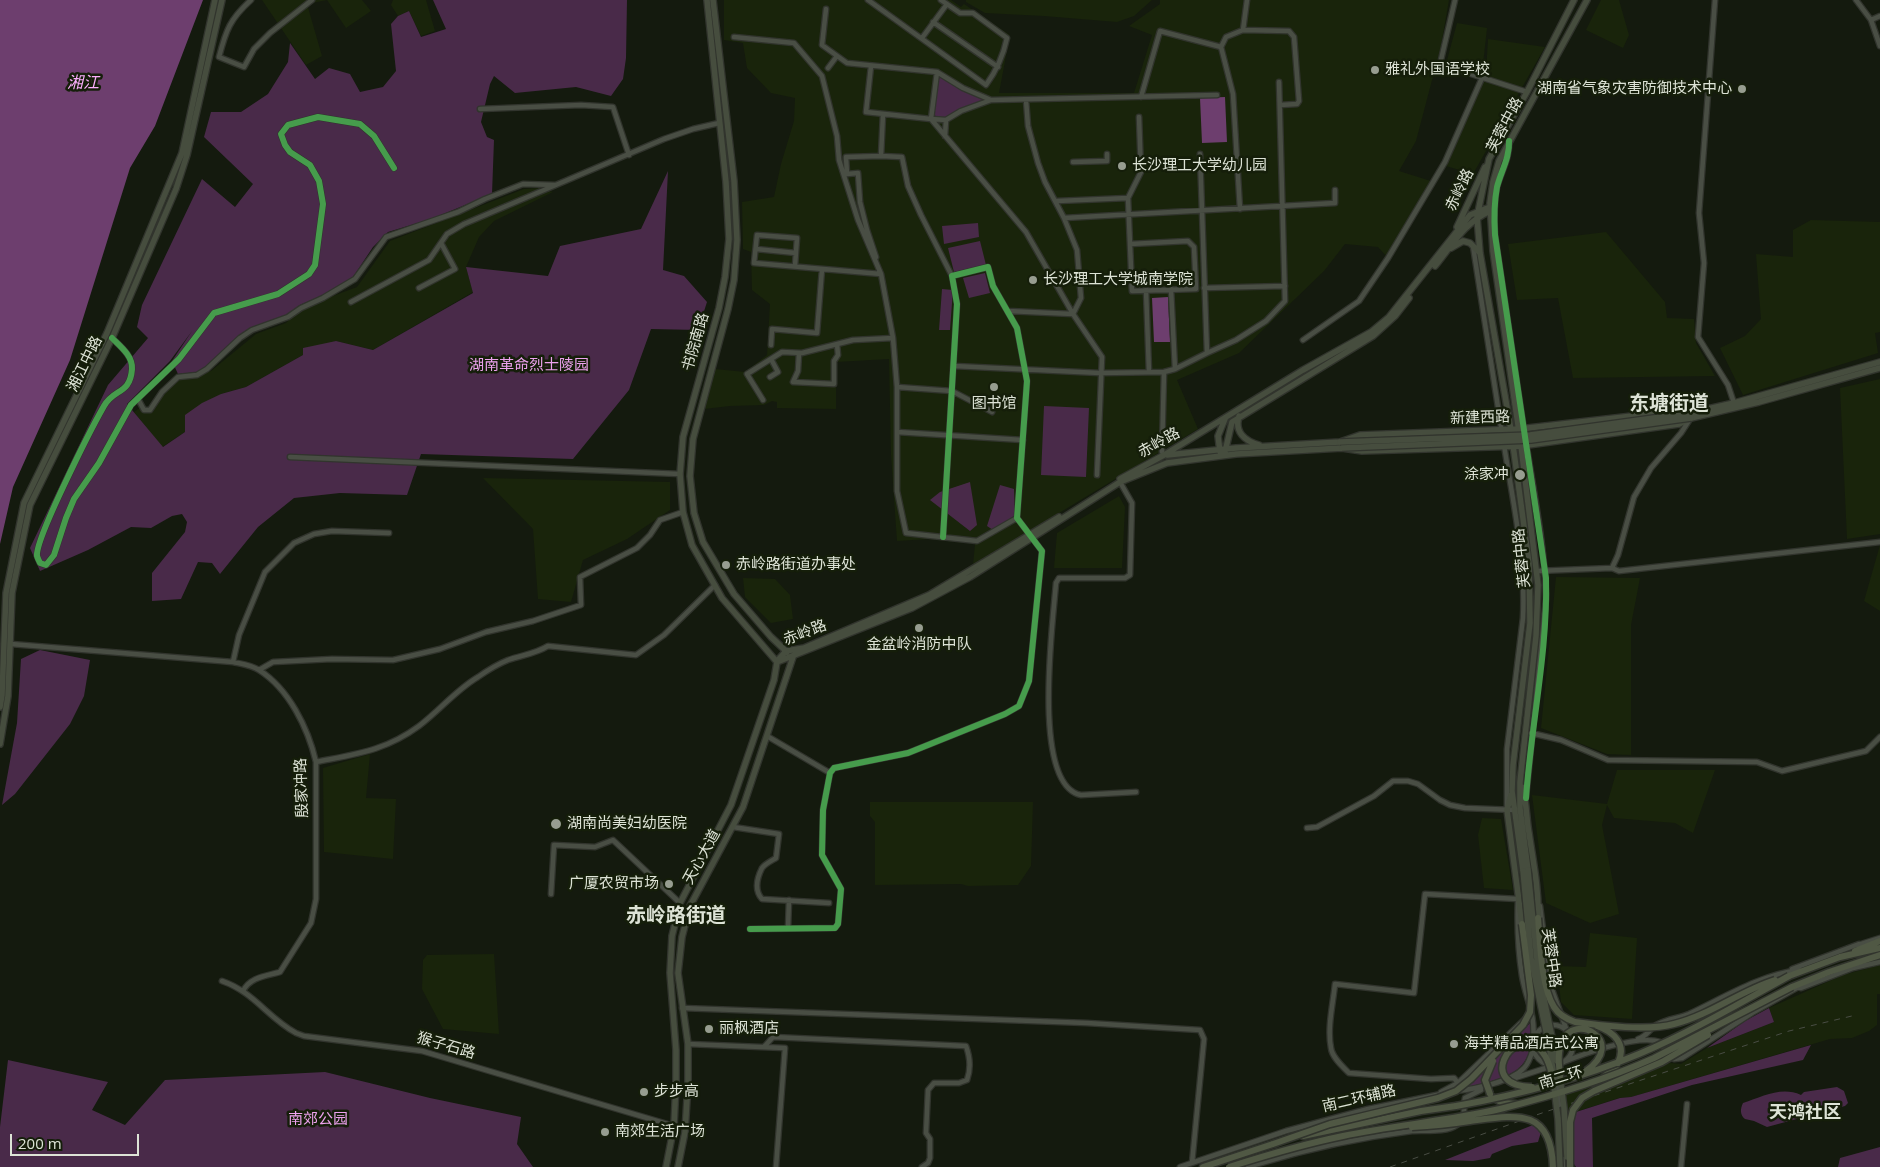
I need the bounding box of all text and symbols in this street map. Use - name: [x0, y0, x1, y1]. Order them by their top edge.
- place label: 雅礼外国语学校: [1385, 61, 1490, 79]
- marker: 雅礼外国语学校: [1369, 64, 1381, 76]
- water label: 湘江: [67, 73, 99, 93]
- place label: 湖南省气象灾害防御技术中心: [1537, 80, 1732, 98]
- marker: 湖南省气象灾害防御技术中心: [1736, 83, 1748, 95]
- street label: 芙蓉中路: [1483, 94, 1527, 156]
- place label: 长沙理工大学幼儿园: [1132, 157, 1267, 175]
- marker: 长沙理工大学幼儿园: [1116, 160, 1128, 172]
- street label: 赤岭路: [1442, 166, 1478, 214]
- place label: 长沙理工大学城南学院: [1043, 271, 1193, 289]
- marker: 长沙理工大学城南学院: [1027, 274, 1039, 286]
- street label: 书院南路: [679, 311, 713, 373]
- street label: 湘江中路: [64, 333, 106, 395]
- park label: 湖南革命烈士陵园: [469, 357, 589, 375]
- marker: 图书馆: [988, 381, 1000, 393]
- district label: 东塘街道: [1629, 392, 1709, 416]
- place label: 图书馆: [972, 395, 1016, 413]
- street label: 新建西路: [1450, 408, 1510, 428]
- street label: 赤岭路: [1135, 424, 1183, 462]
- place label: 涂家冲: [1464, 466, 1509, 484]
- marker: 涂家冲: [1513, 468, 1527, 482]
- street label: 芙蓉中路: [1510, 527, 1534, 589]
- place label: 赤岭路街道办事处: [736, 556, 856, 574]
- marker: 赤岭路街道办事处: [720, 559, 732, 571]
- street label: 赤岭路: [781, 617, 829, 649]
- marker: 金盆岭消防中队: [913, 622, 925, 634]
- place label: 金盆岭消防中队: [867, 636, 971, 654]
- street label: 殷家冲路: [292, 758, 312, 818]
- place label: 湖南尚美妇幼医院: [567, 815, 687, 833]
- marker: 湖南尚美妇幼医院: [549, 817, 563, 831]
- street label: 天心大道: [680, 826, 724, 888]
- place label: 广厦农贸市场: [569, 875, 659, 893]
- marker: 广厦农贸市场: [663, 878, 675, 890]
- district label: 赤岭路街道: [626, 904, 726, 928]
- street label: 芙蓉中路: [1538, 927, 1564, 989]
- place label: 丽枫酒店: [719, 1020, 779, 1038]
- marker: 丽枫酒店: [703, 1023, 715, 1035]
- street label: 猴子石路: [415, 1029, 477, 1063]
- place label: 海芋精品酒店式公寓: [1464, 1035, 1599, 1053]
- marker: 海芋精品酒店式公寓: [1448, 1038, 1460, 1050]
- street label: 南二环: [1537, 1063, 1585, 1093]
- street label: 南二环辅路: [1320, 1082, 1398, 1116]
- place label: 步步高: [654, 1083, 699, 1101]
- marker: 步步高: [638, 1086, 650, 1098]
- district label: 天鸿社区: [1769, 1102, 1841, 1124]
- park label: 南郊公园: [288, 1111, 348, 1129]
- place label: 南郊生活广场: [615, 1123, 705, 1141]
- scale bar: [12, 1124, 141, 1156]
- marker: 南郊生活广场: [599, 1126, 611, 1138]
- text: 200 m: [18, 1133, 62, 1153]

